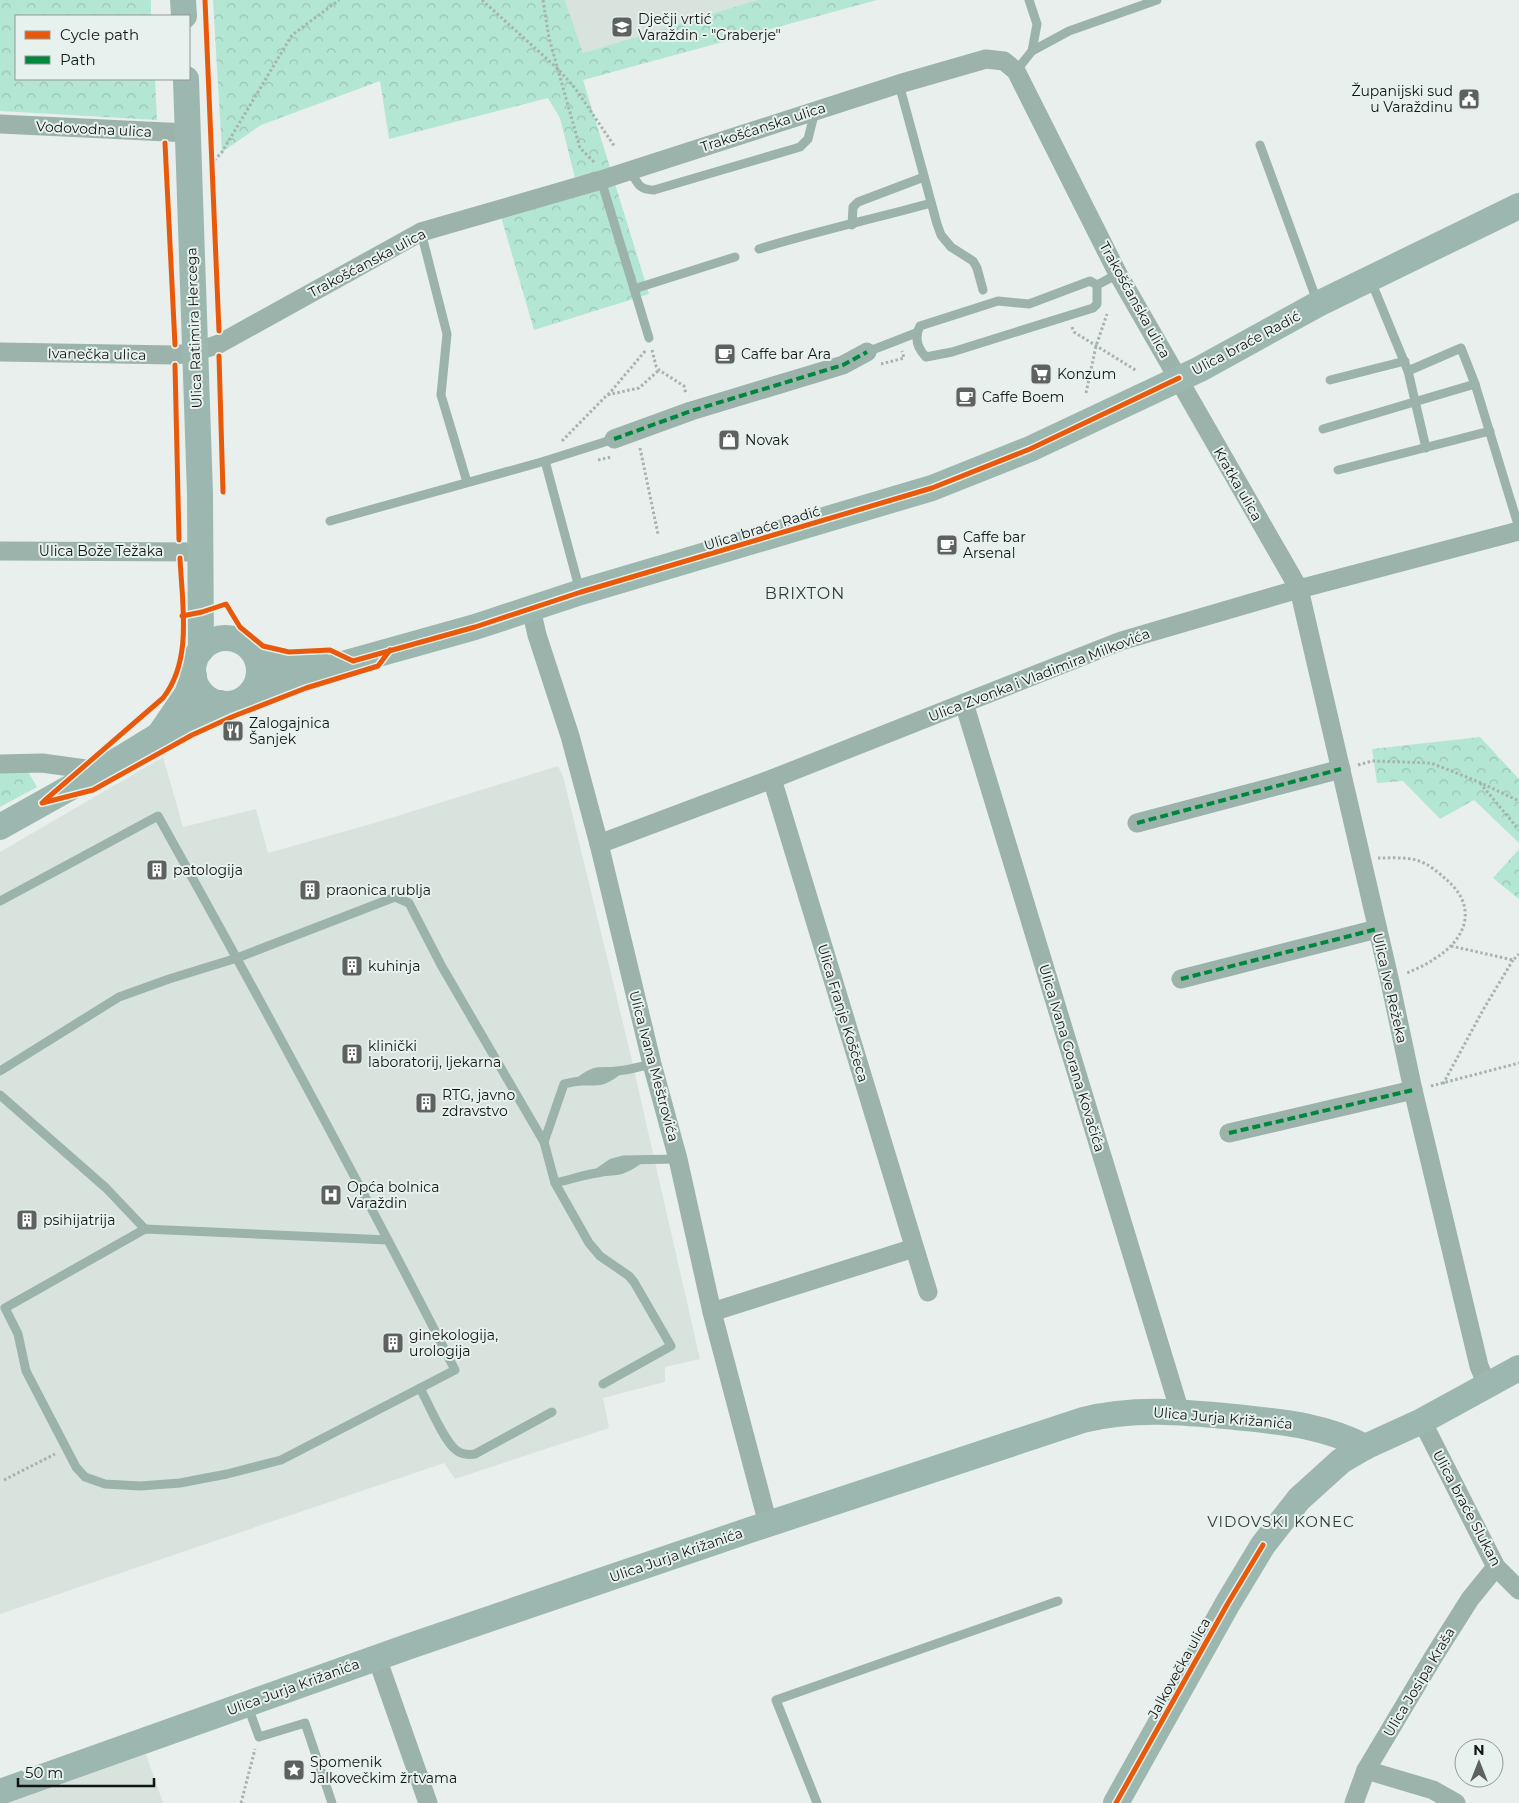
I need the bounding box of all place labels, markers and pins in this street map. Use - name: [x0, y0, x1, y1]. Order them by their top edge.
- place label: Dječji vrtić Varaždin - "Graberje": [638, 10, 781, 44]
- school or university icon: Dječji vrtić Varaždin - "Graberje": [610, 15, 634, 39]
- place label: Županijski sud u Varaždinu: [1351, 82, 1453, 116]
- public building icon: Županijski sud u Varaždinu: [1457, 87, 1481, 111]
- cafe icon: Caffe bar Ara: [713, 342, 737, 366]
- place label: Caffe bar Ara: [741, 345, 831, 363]
- supermarket icon: Konzum: [1029, 362, 1053, 386]
- place label: Konzum: [1057, 365, 1116, 383]
- cafe icon: Caffe Boem: [954, 385, 978, 409]
- place label: Caffe Boem: [982, 388, 1064, 406]
- shop icon: Novak: [717, 428, 741, 452]
- place label: Novak: [745, 431, 790, 449]
- place label: Caffe bar Arsenal: [963, 528, 1026, 562]
- cafe icon: Caffe bar Arsenal: [935, 533, 959, 557]
- place label: Zalogajnica Šanjek: [249, 714, 330, 748]
- restaurant icon: Zalogajnica Šanjek: [221, 719, 245, 743]
- building icon: patologija: [145, 858, 169, 882]
- place label: patologija: [173, 861, 243, 879]
- building icon: praonica rublja: [298, 878, 322, 902]
- place label: praonica rublja: [326, 881, 431, 899]
- building icon: kuhinja: [340, 954, 364, 978]
- place label: kuhinja: [368, 957, 420, 975]
- place label: klinički laboratorij, ljekarna: [368, 1037, 501, 1071]
- building icon: klinički laboratorij, ljekarna: [340, 1042, 364, 1066]
- place label: RTG, javno zdravstvo: [442, 1086, 515, 1120]
- building icon: RTG, javno zdravstvo: [414, 1091, 438, 1115]
- place label: Opća bolnica Varaždin: [347, 1178, 439, 1212]
- hospital icon: Opća bolnica Varaždin: [319, 1183, 343, 1207]
- building icon: psihijatrija: [15, 1208, 39, 1232]
- place label: psihijatrija: [43, 1211, 115, 1229]
- place label: ginekologija, urologija: [409, 1326, 498, 1360]
- building icon: ginekologija, urologija: [381, 1331, 405, 1355]
- place label: Spomenik Jalkovečkim žrtvama: [309, 1753, 457, 1787]
- place icon: Spomenik Jalkovečkim žrtvama: [282, 1758, 306, 1782]

